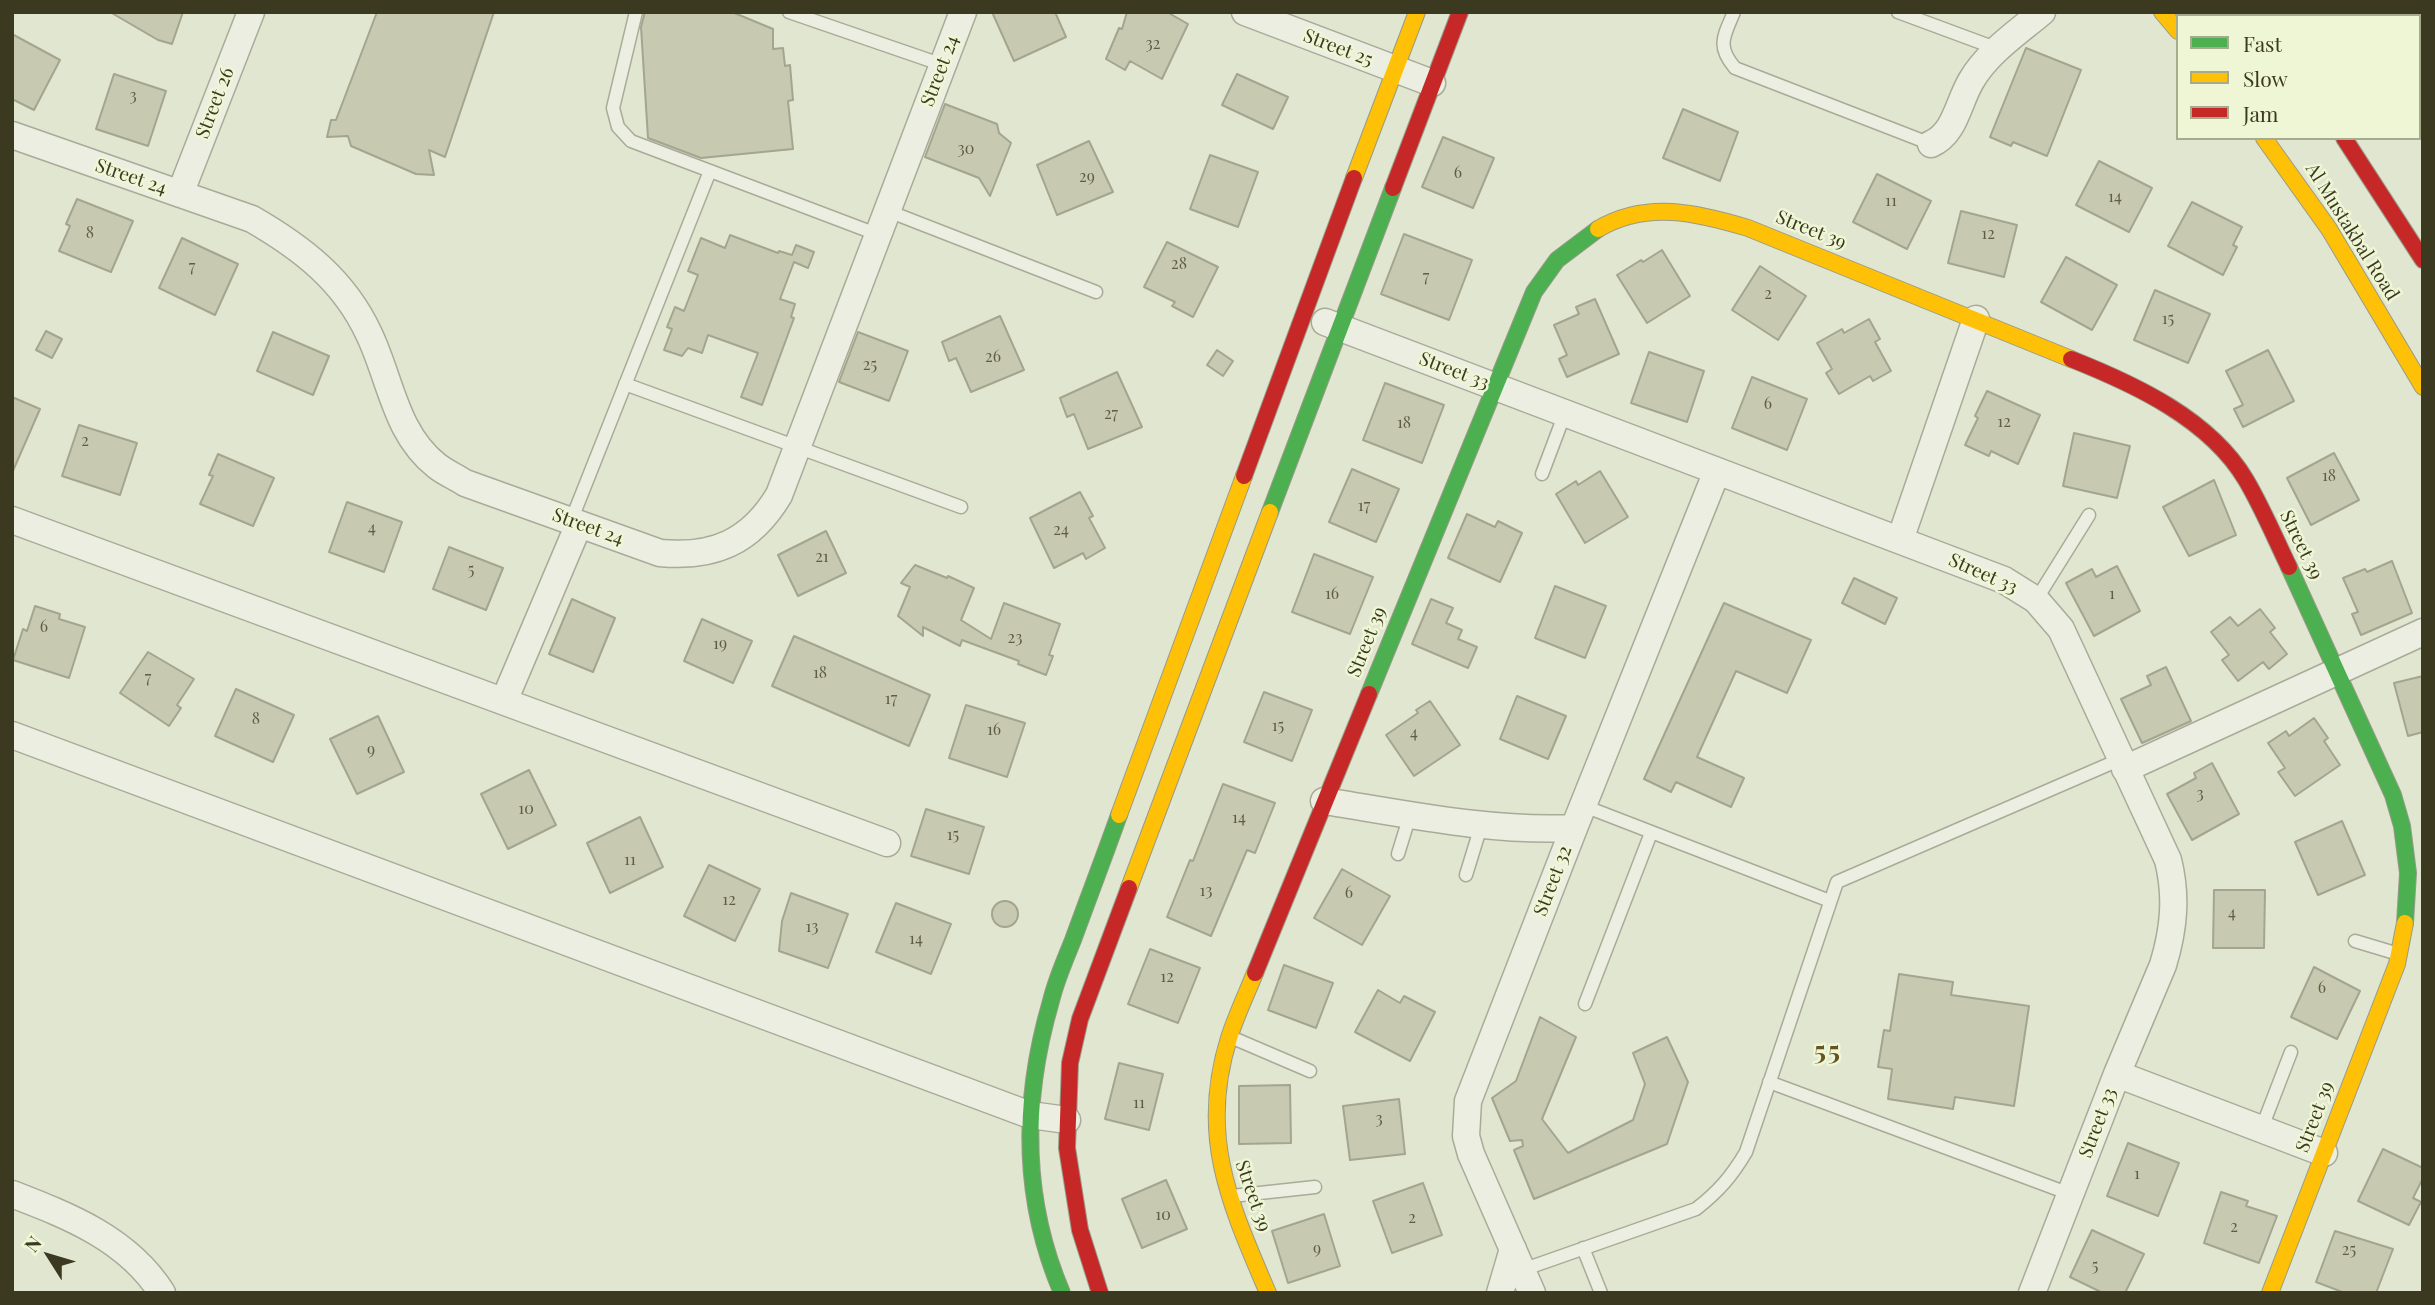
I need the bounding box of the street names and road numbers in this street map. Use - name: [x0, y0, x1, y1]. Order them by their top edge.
- street label: Street 25: [1300, 24, 1376, 72]
- street label: Street 24: [916, 32, 964, 110]
- street label: Street 26: [191, 64, 239, 142]
- street label: Street 24: [92, 154, 170, 200]
- street label: Al Mustakbal Road: [2301, 159, 2403, 305]
- street label: Street 39: [1772, 206, 1850, 254]
- street label: Street 33: [1416, 347, 1492, 395]
- street label: Street 24: [549, 504, 627, 550]
- street label: Street 39: [2275, 507, 2327, 583]
- street label: Street 33: [1945, 549, 2021, 599]
- street label: Street 39: [1343, 603, 1391, 681]
- street label: Street 32: [1529, 843, 1577, 919]
- street label: Street 39: [2291, 1078, 2339, 1156]
- street label: Street 33: [2074, 1085, 2122, 1161]
- street label: Street 39: [1230, 1157, 1276, 1235]

